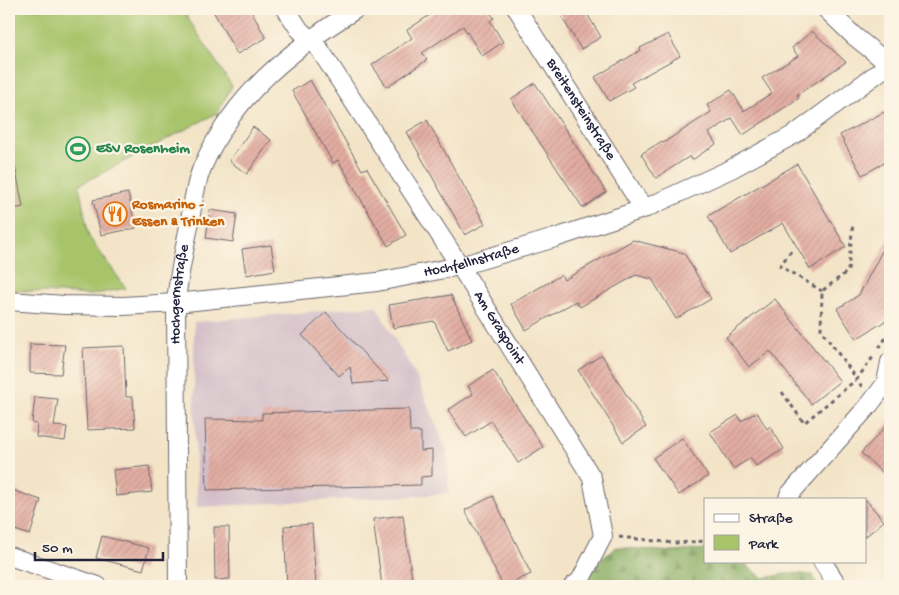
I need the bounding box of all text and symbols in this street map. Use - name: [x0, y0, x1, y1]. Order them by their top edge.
- street label: Breitensteinstraße: [541, 54, 620, 164]
- sports icon: ESV Rosenheim: [65, 136, 91, 162]
- place label: ESV Rosenheim: [96, 140, 190, 158]
- place label: Rosmarino - Essen & Trinken: [131, 196, 225, 231]
- restaurant icon: Rosmarino - Essen & Trinken: [102, 201, 128, 227]
- street label: Hochfellnstraße: [422, 240, 521, 282]
- street label: Hochgernstraße: [167, 243, 194, 344]
- street label: Am Graspoint: [469, 288, 529, 370]
- legend: [704, 498, 866, 562]
- text: Straße: [749, 510, 793, 528]
- scale bar: [35, 530, 162, 562]
- text: Park: [748, 536, 779, 554]
- text: 50 m: [42, 540, 73, 558]

